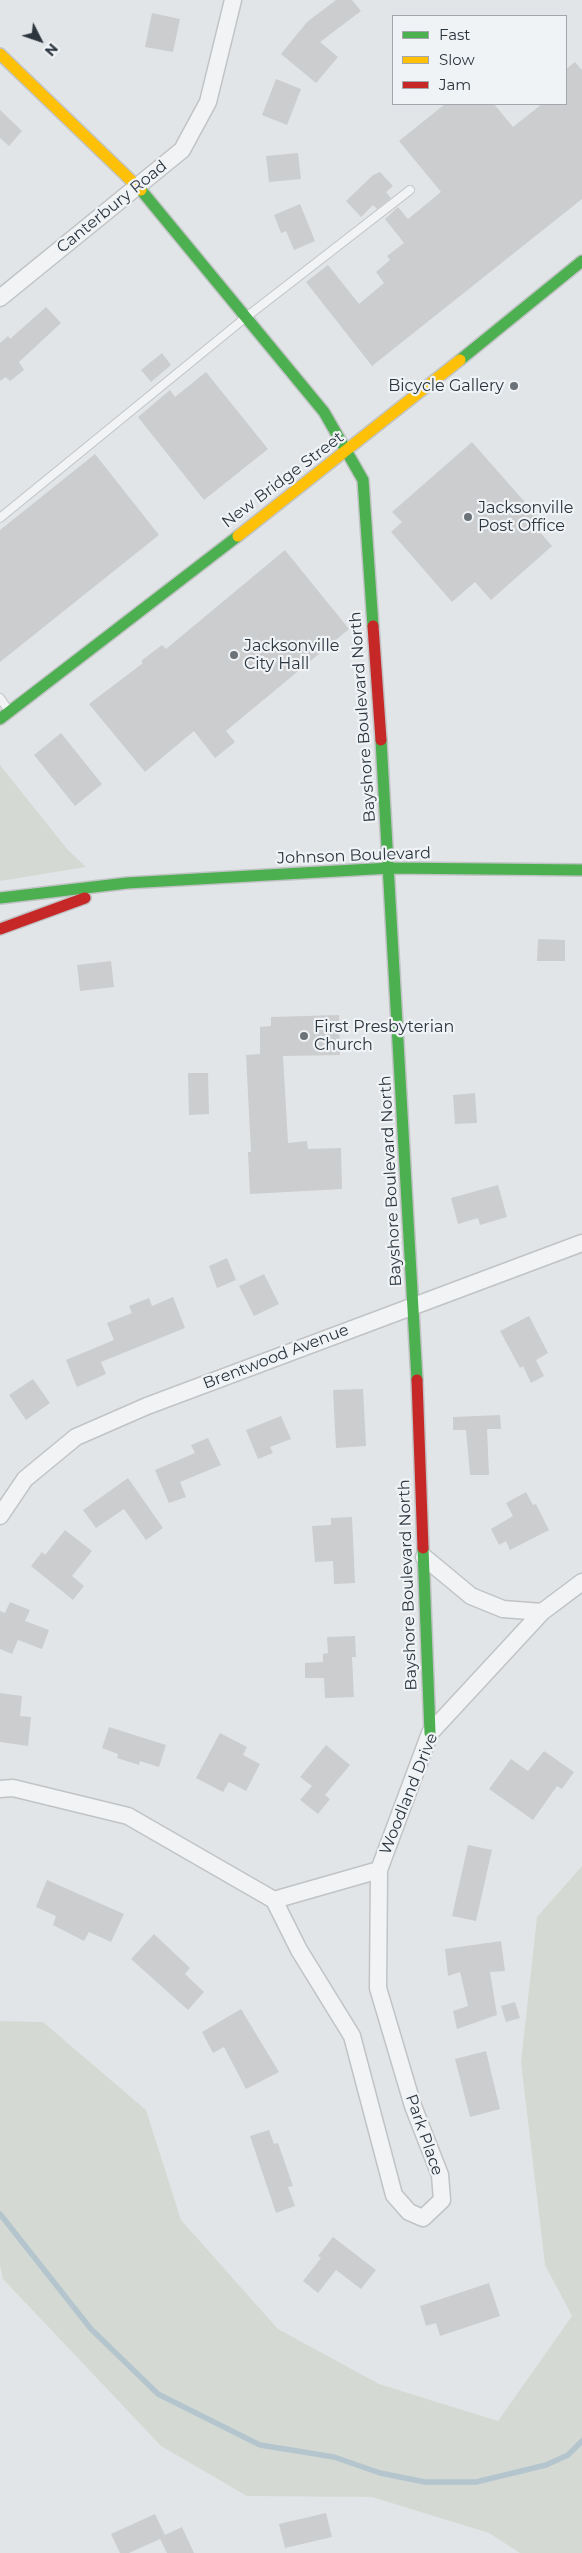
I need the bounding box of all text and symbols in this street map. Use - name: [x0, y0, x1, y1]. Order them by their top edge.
- north arrow: [15, 15, 65, 65]
- legend: [392, 15, 567, 105]
- text: Fast: [439, 25, 470, 44]
- text: N: [41, 40, 62, 60]
- text: Slow: [439, 50, 475, 69]
- text: Jam: [439, 75, 471, 94]
- street label: Canterbury Road: [53, 157, 171, 257]
- place label: Bicycle Gallery: [388, 376, 504, 396]
- marker: Bicycle Gallery: [508, 380, 520, 392]
- street label: New Bridge Street: [218, 428, 348, 532]
- place label: Jacksonville Post Office: [478, 498, 573, 536]
- marker: Jacksonville Post Office: [462, 511, 474, 523]
- street label: Bayshore Boulevard North: [346, 611, 380, 823]
- place label: Jacksonville City Hall: [244, 636, 339, 674]
- marker: Jacksonville City Hall: [228, 649, 240, 661]
- street label: Johnson Boulevard: [277, 844, 431, 868]
- place label: First Presbyterian Church: [314, 1017, 454, 1055]
- marker: First Presbyterian Church: [298, 1030, 310, 1042]
- street label: Bayshore Boulevard North: [376, 1075, 406, 1287]
- street label: Brentwood Avenue: [200, 1320, 352, 1394]
- street label: Bayshore Boulevard North: [395, 1479, 421, 1691]
- street label: Woodland Drive: [376, 1730, 442, 1858]
- street label: Park Place: [401, 2092, 447, 2178]

